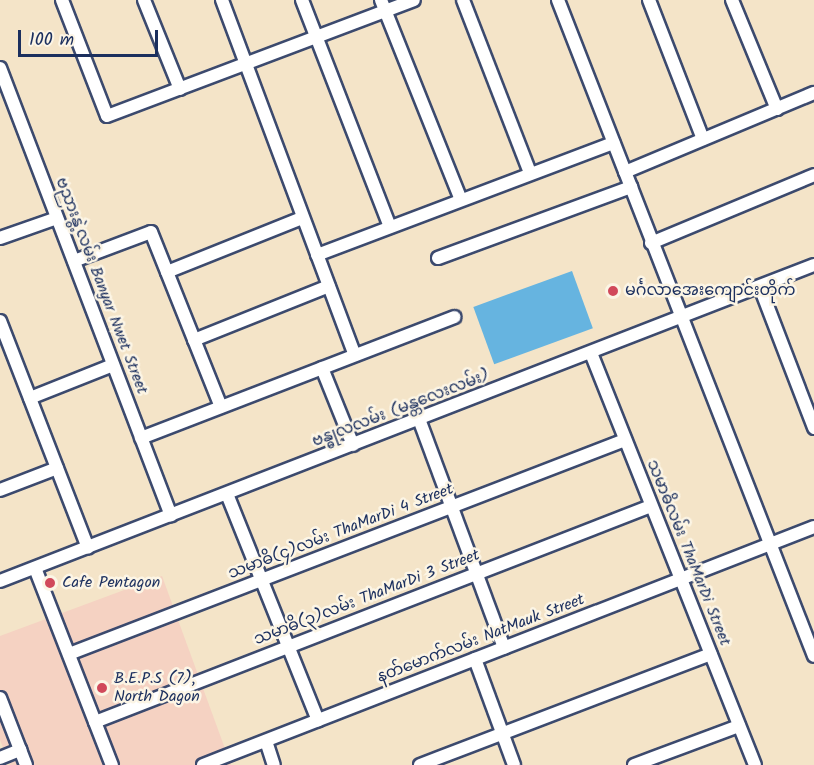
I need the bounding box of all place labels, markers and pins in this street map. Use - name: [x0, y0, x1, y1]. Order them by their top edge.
- place label: မင်္ဂလာအေးကျောင်းတိုက်: [625, 281, 795, 301]
- marker: မင်္ဂလာအေးကျောင်းတိုက်: [606, 284, 620, 298]
- place label: Cafe Pentagon: [62, 573, 160, 593]
- marker: Cafe Pentagon: [43, 576, 57, 590]
- place label: B.E.P.S (7), North Dagon: [114, 669, 200, 707]
- marker: B.E.P.S (7), North Dagon: [95, 681, 109, 695]

